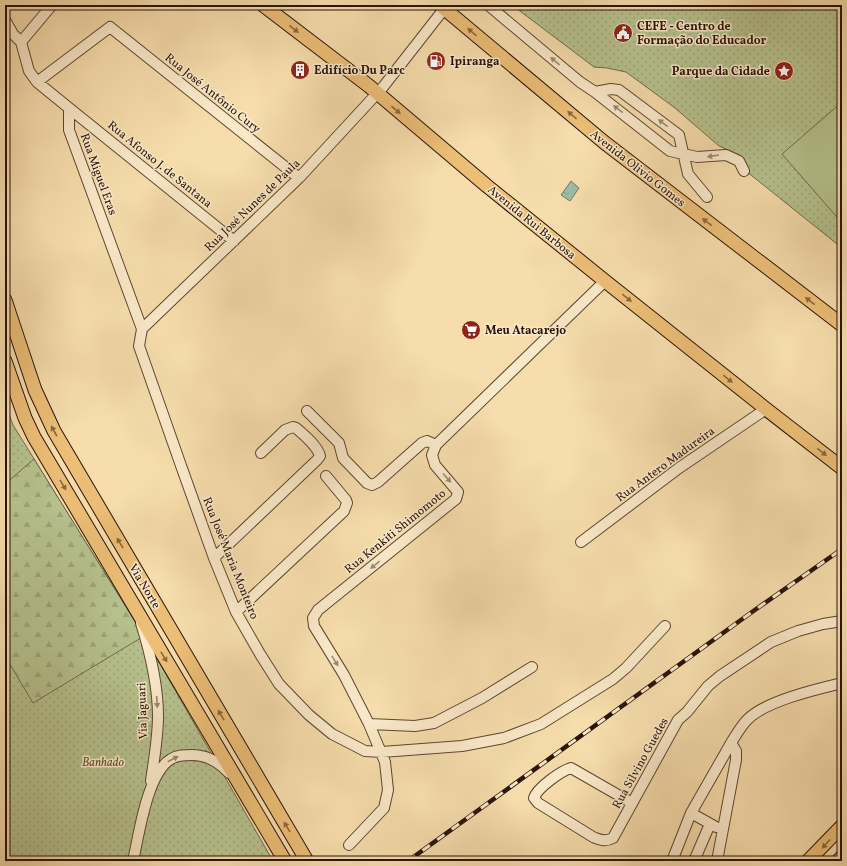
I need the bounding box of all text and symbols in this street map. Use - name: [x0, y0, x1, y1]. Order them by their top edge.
- place label: CEFE - Centro de Formação do Educador: [637, 19, 766, 49]
- public building icon: CEFE - Centro de Formação do Educador: [612, 22, 634, 44]
- one-way arrow: [288, 25, 299, 33]
- one-way arrow: [466, 28, 477, 37]
- street label: Rua José Antônio Cury: [161, 50, 264, 138]
- fuel station icon: Ipiranga: [425, 50, 447, 72]
- place label: Ipiranga: [450, 54, 500, 70]
- one-way arrow: [549, 56, 560, 65]
- building icon: Edifício Du Parc: [289, 59, 311, 81]
- place icon: Parque da Cidade: [773, 60, 795, 82]
- place label: Edifício Du Parc: [314, 63, 405, 79]
- place label: Parque da Cidade: [672, 64, 770, 80]
- one-way arrow: [390, 105, 401, 114]
- one-way arrow: [612, 105, 623, 114]
- one-way arrow: [567, 111, 577, 120]
- street label: Rua Afonso J. de Santana: [104, 118, 215, 212]
- one-way arrow: [658, 119, 668, 127]
- street label: Avenida Olivio Gomes: [586, 127, 688, 211]
- street label: Rua Miguel Eras: [76, 131, 120, 218]
- one-way arrow: [707, 153, 719, 159]
- street label: Rua José Nunes de Paula: [201, 156, 304, 256]
- street label: Avenida Rui Barbosa: [484, 182, 579, 263]
- one-way arrow: [701, 218, 712, 226]
- one-way arrow: [621, 294, 632, 303]
- one-way arrow: [805, 297, 815, 305]
- supermarket icon: Meu Atacarejo: [460, 319, 482, 341]
- place label: Meu Atacarejo: [485, 323, 566, 339]
- one-way arrow: [723, 375, 734, 384]
- street label: Rua Antero Madureira: [613, 423, 718, 506]
- one-way arrow: [51, 425, 57, 437]
- one-way arrow: [817, 448, 828, 457]
- one-way arrow: [442, 474, 451, 483]
- one-way arrow: [59, 479, 66, 491]
- street label: Rua Kenkiti Shimomoto: [342, 486, 450, 578]
- street label: Rua José Maria Monteiro: [198, 495, 262, 622]
- one-way arrow: [116, 537, 123, 549]
- one-way arrow: [369, 560, 380, 569]
- street label: Via Norte: [124, 561, 164, 612]
- one-way arrow: [161, 651, 168, 663]
- one-way arrow: [332, 655, 339, 667]
- street label: Via Jaguari: [134, 682, 152, 740]
- one-way arrow: [154, 696, 160, 709]
- one-way arrow: [218, 710, 225, 721]
- street label: Rua Silvino Guedes: [609, 715, 673, 812]
- park label: Banhado: [82, 755, 125, 771]
- one-way arrow: [168, 756, 179, 762]
- one-way arrow: [284, 822, 291, 833]
- one-way arrow: [821, 839, 830, 849]

